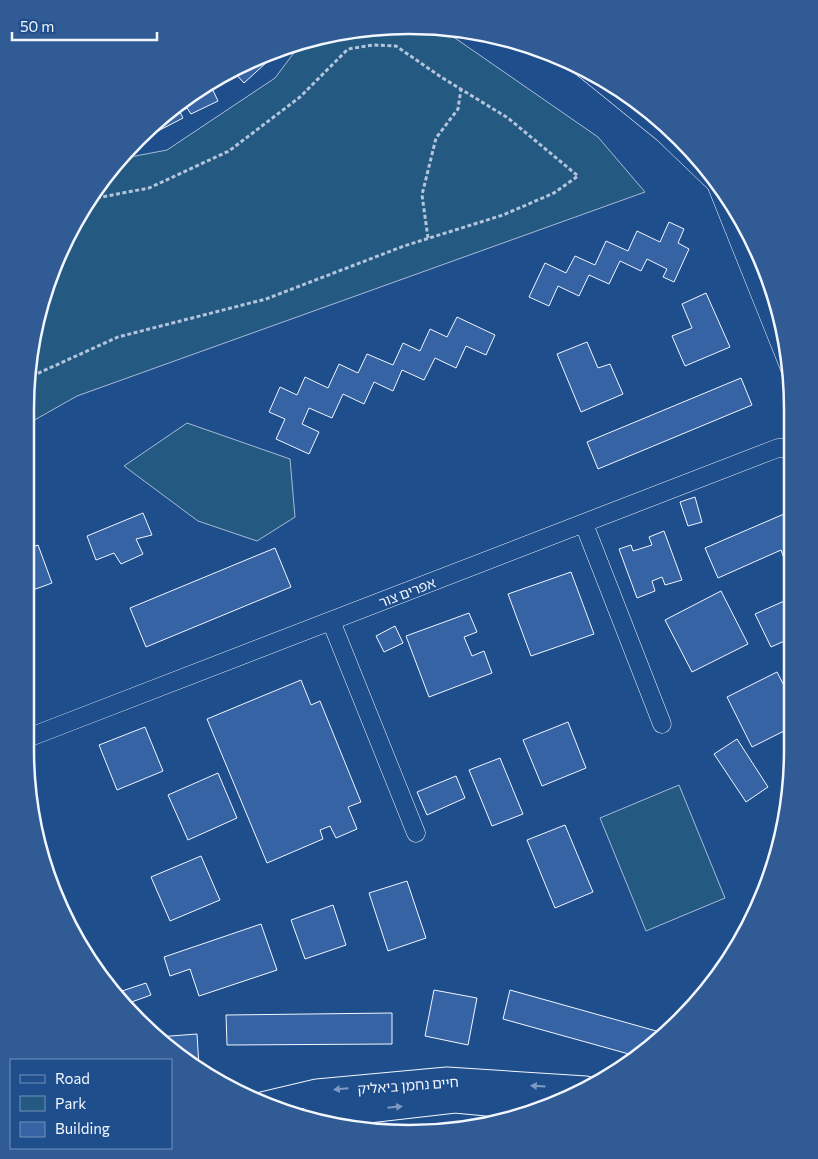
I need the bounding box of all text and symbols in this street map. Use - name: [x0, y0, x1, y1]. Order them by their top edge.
- scale bar: [12, 10, 158, 42]
- text: 50 m: [20, 17, 54, 35]
- street label: אפרים צור: [376, 573, 438, 611]
- legend: [10, 1059, 172, 1149]
- text: Road: [55, 1069, 90, 1087]
- street label: חיים נחמן ביאליק: [357, 1073, 459, 1097]
- one-way arrow: [529, 1082, 545, 1090]
- one-way arrow: [332, 1086, 348, 1094]
- text: Park: [55, 1094, 86, 1112]
- one-way arrow: [387, 1103, 403, 1111]
- text: Building: [55, 1119, 110, 1137]

